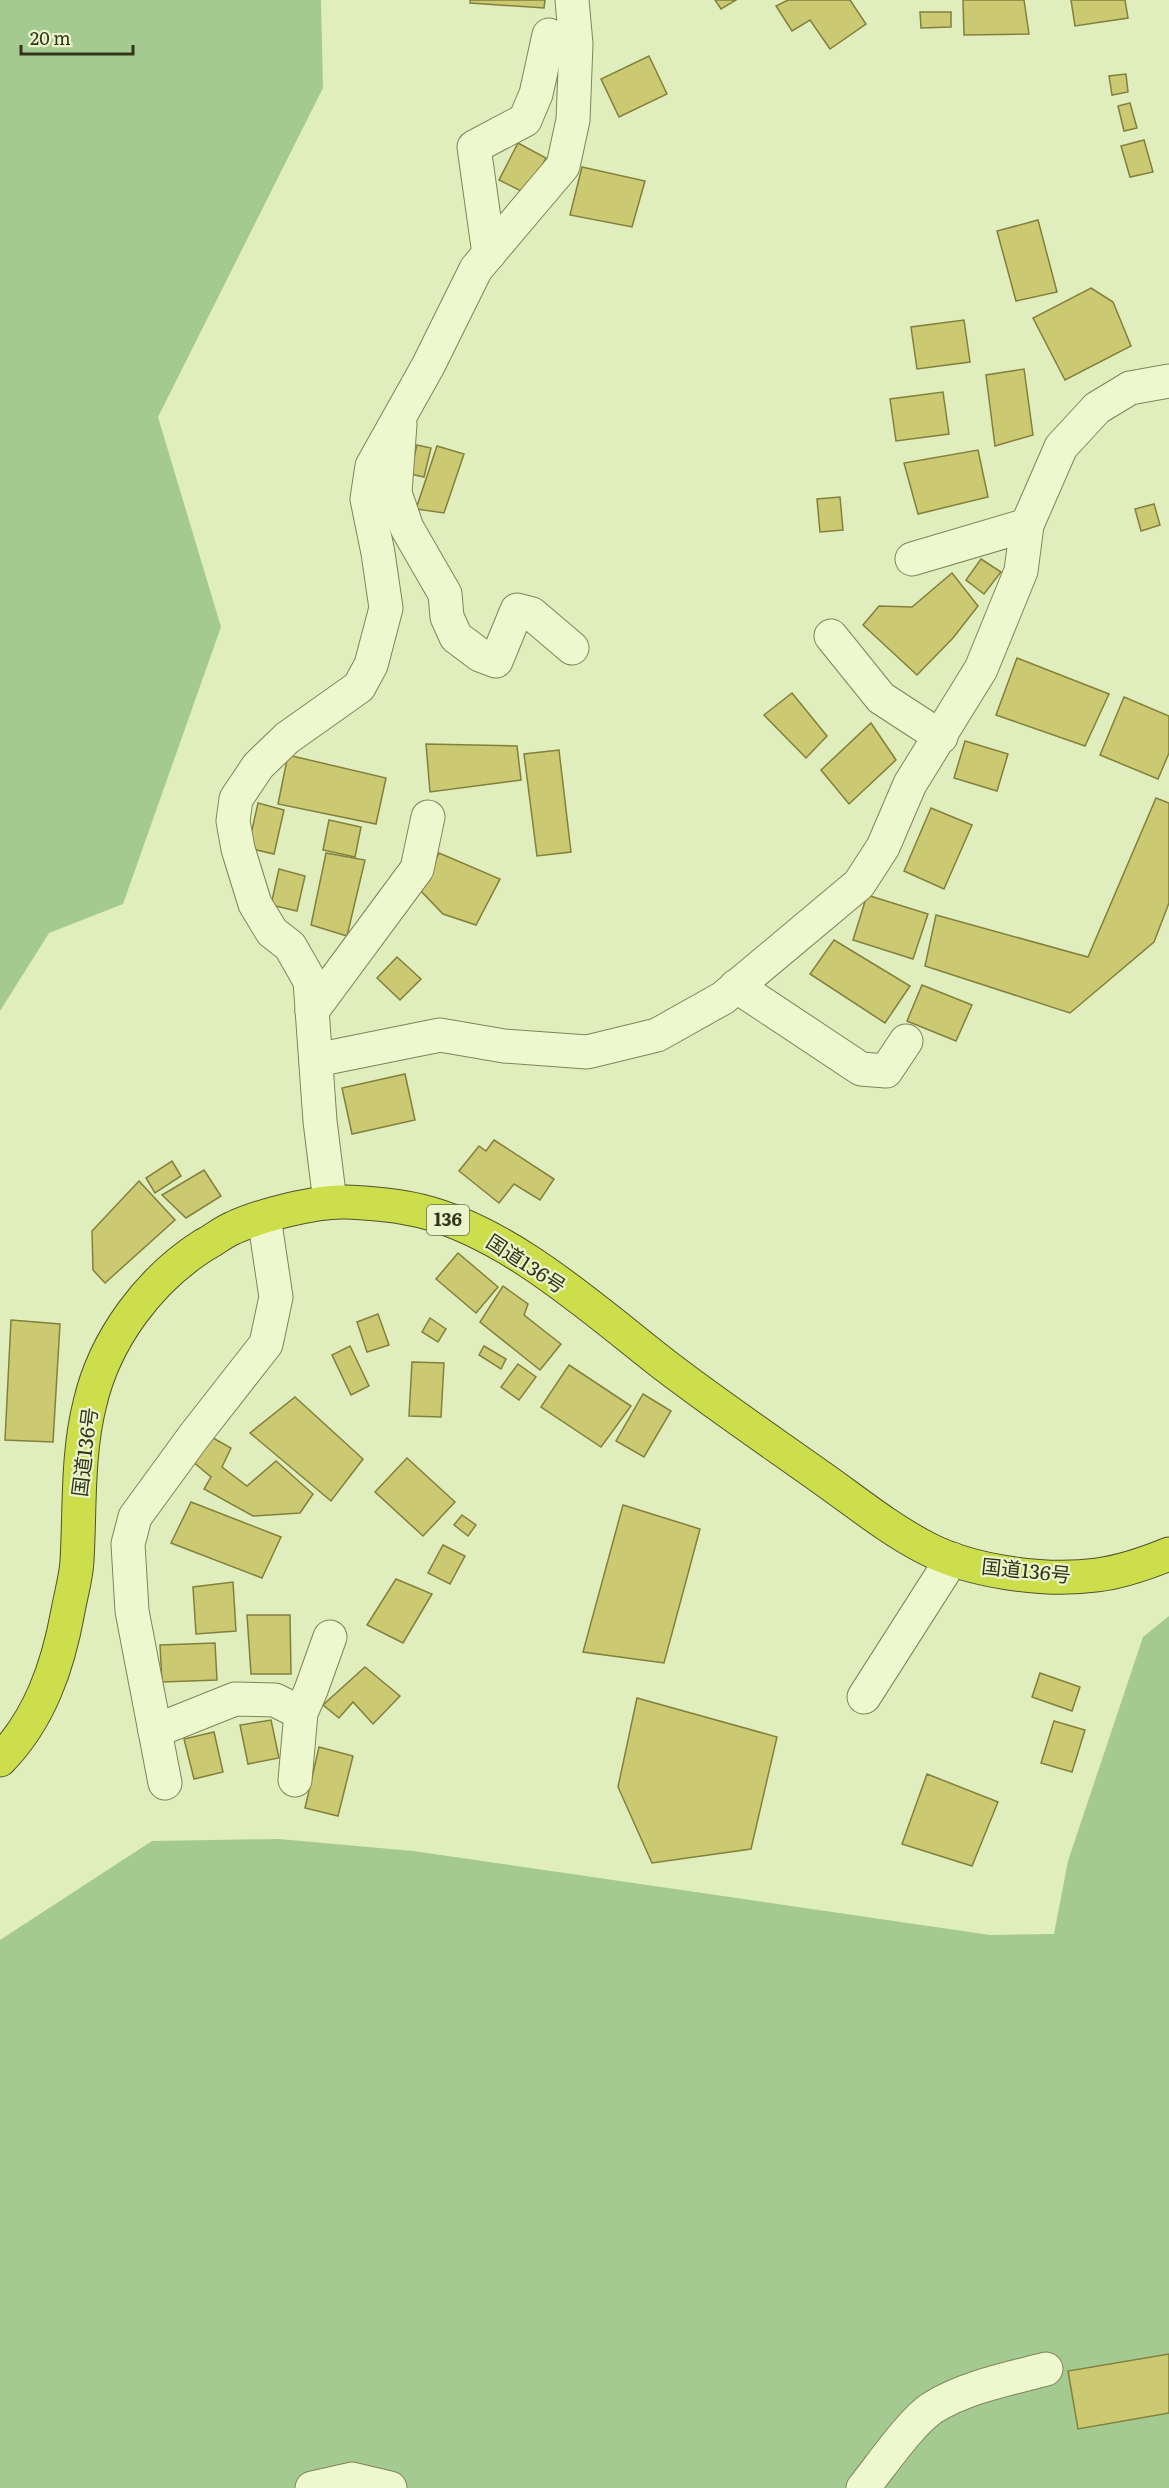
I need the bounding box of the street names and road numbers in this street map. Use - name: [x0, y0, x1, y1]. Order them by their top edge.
- road number: 136: [427, 1205, 469, 1235]
- street label: 国道136号: [481, 1225, 573, 1299]
- street label: 国道136号: [63, 1405, 103, 1498]
- street label: 国道136号: [980, 1549, 1072, 1589]

